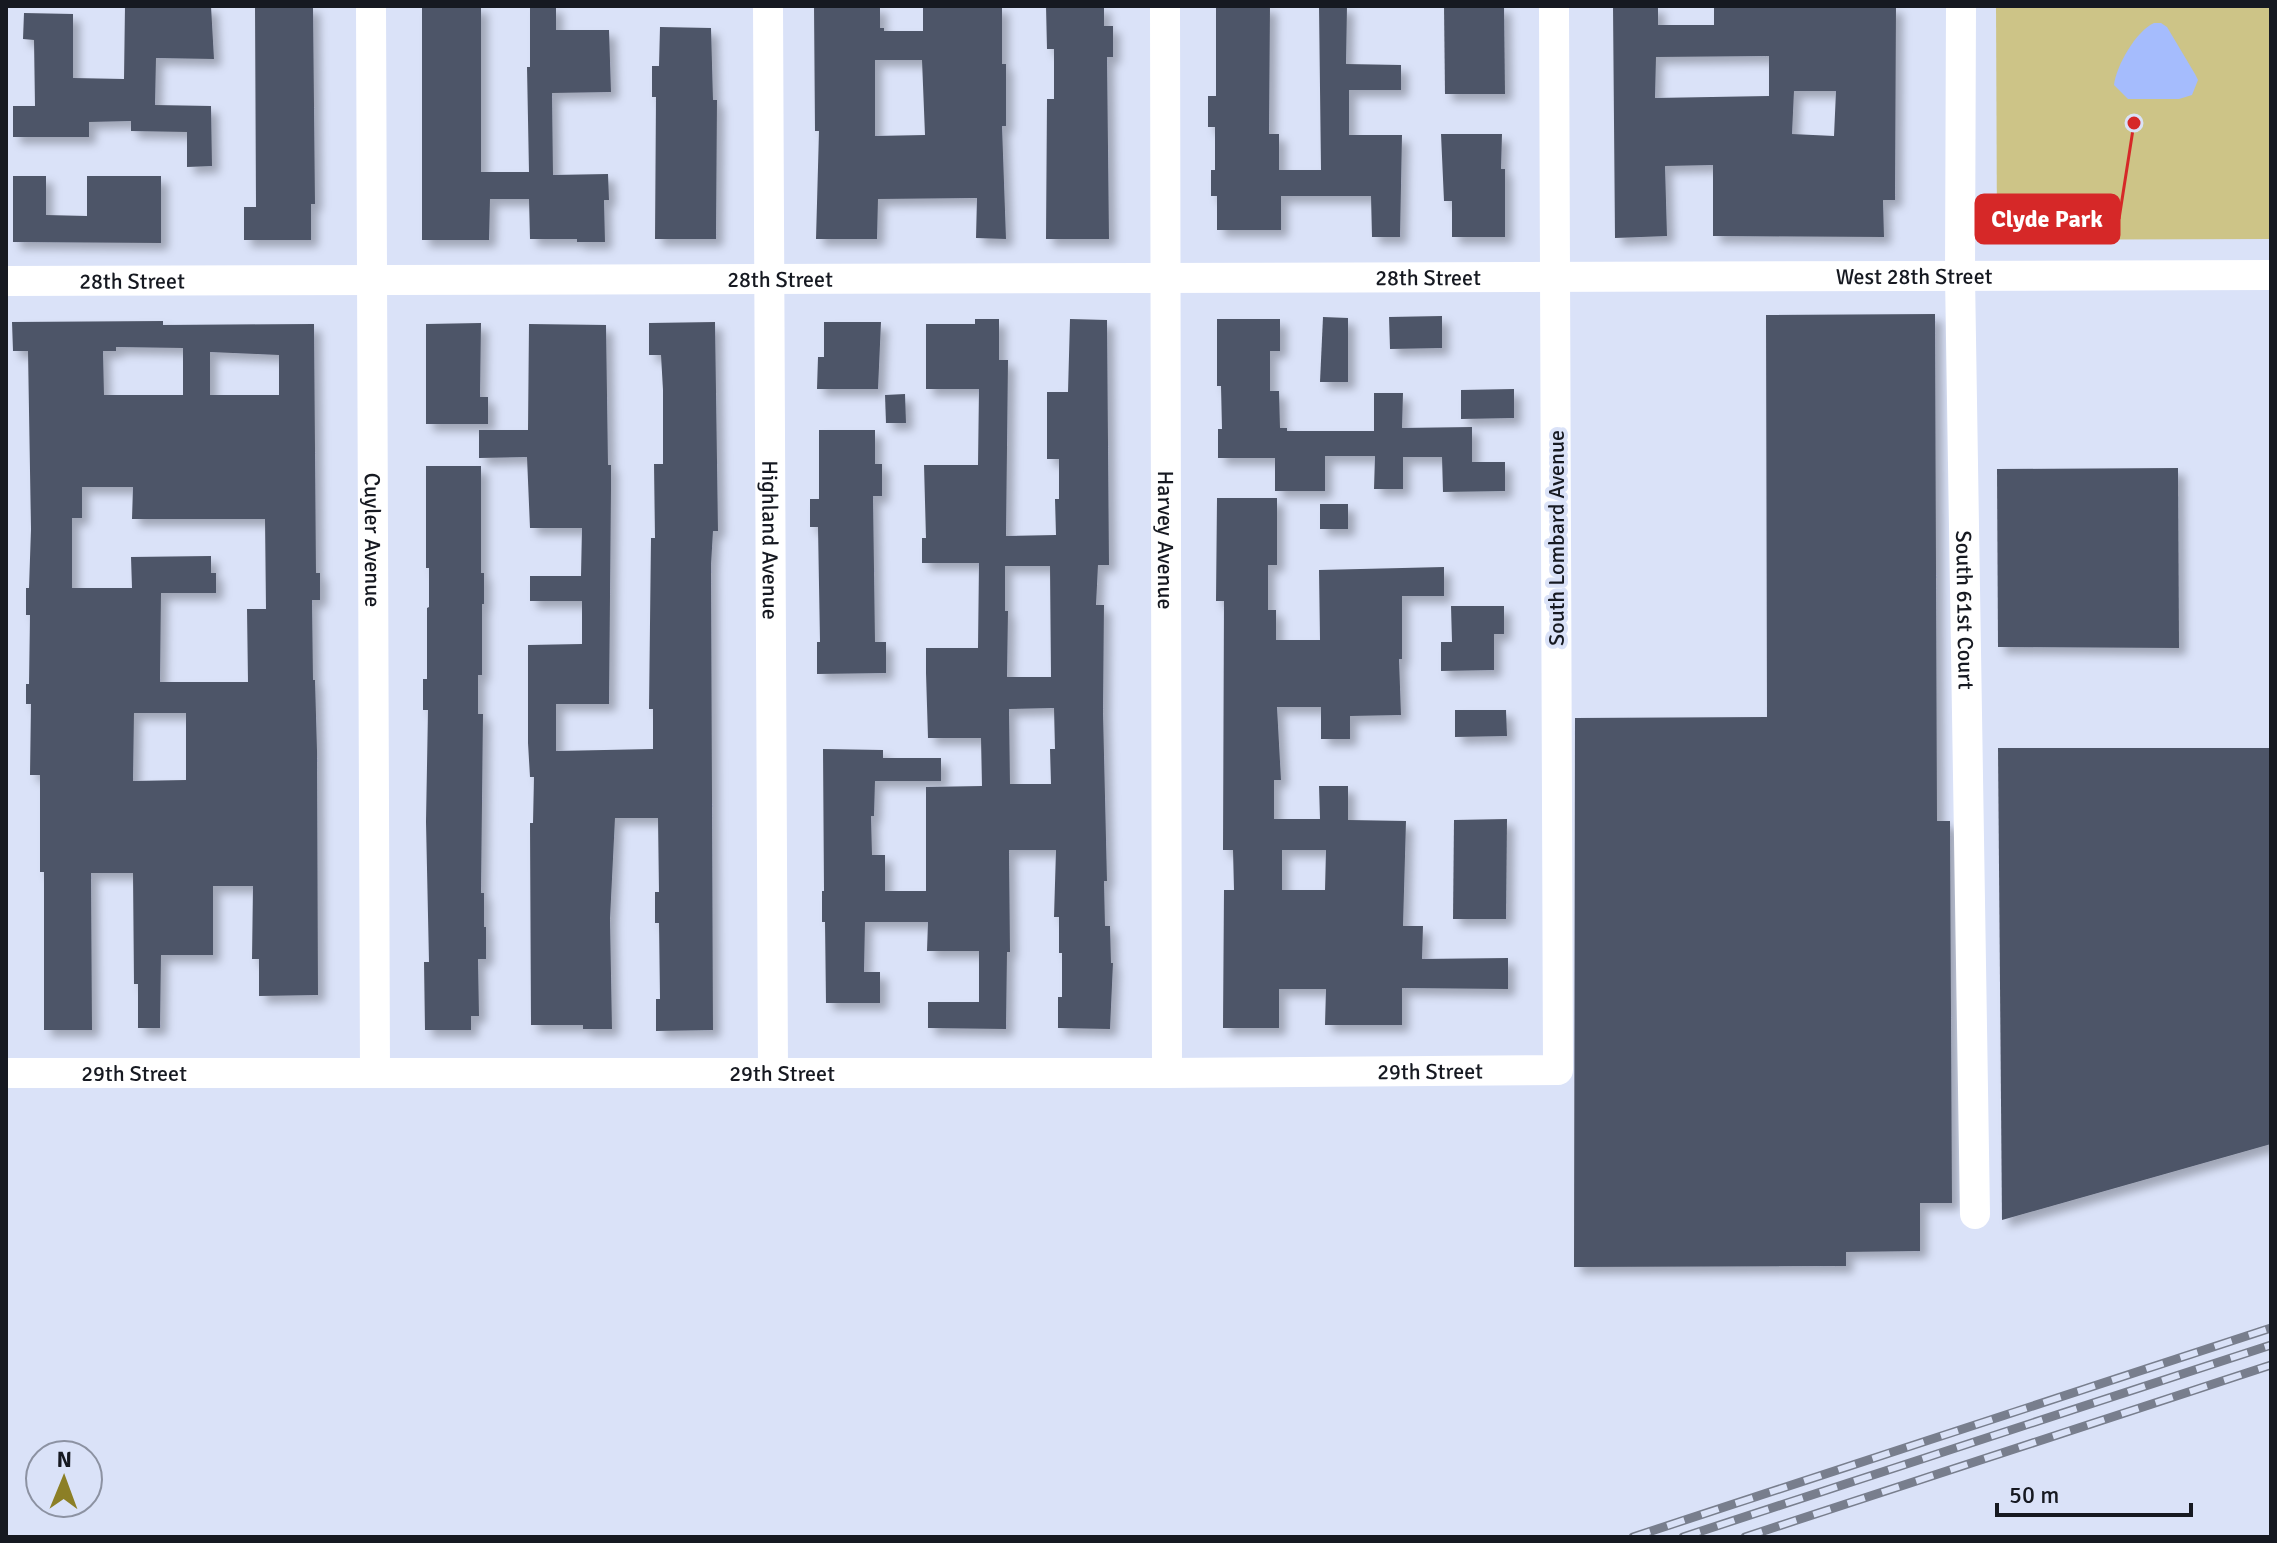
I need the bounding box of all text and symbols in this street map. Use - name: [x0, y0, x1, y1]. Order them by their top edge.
- callout: Clyde Park: [1976, 195, 2119, 243]
- text: Clyde Park: [1991, 204, 2103, 234]
- street label: West 28th Street: [1836, 263, 1993, 290]
- street label: 28th Street: [1375, 264, 1481, 291]
- street label: 28th Street: [727, 266, 833, 293]
- street label: 28th Street: [79, 268, 185, 295]
- street label: South Lombard Avenue: [1543, 430, 1570, 646]
- street label: Highland Avenue: [756, 460, 784, 620]
- street label: Harvey Avenue: [1152, 470, 1179, 610]
- street label: Cuyler Avenue: [359, 473, 386, 607]
- street label: South 61st Court: [1950, 530, 1980, 690]
- street label: 29th Street: [1377, 1058, 1483, 1085]
- street label: 29th Street: [81, 1060, 187, 1087]
- street label: 29th Street: [729, 1060, 835, 1087]
- north arrow: [24, 1439, 104, 1519]
- text: N: [56, 1446, 72, 1473]
- scale bar: [1997, 1467, 2191, 1517]
- text: 50 m: [2009, 1480, 2059, 1510]

